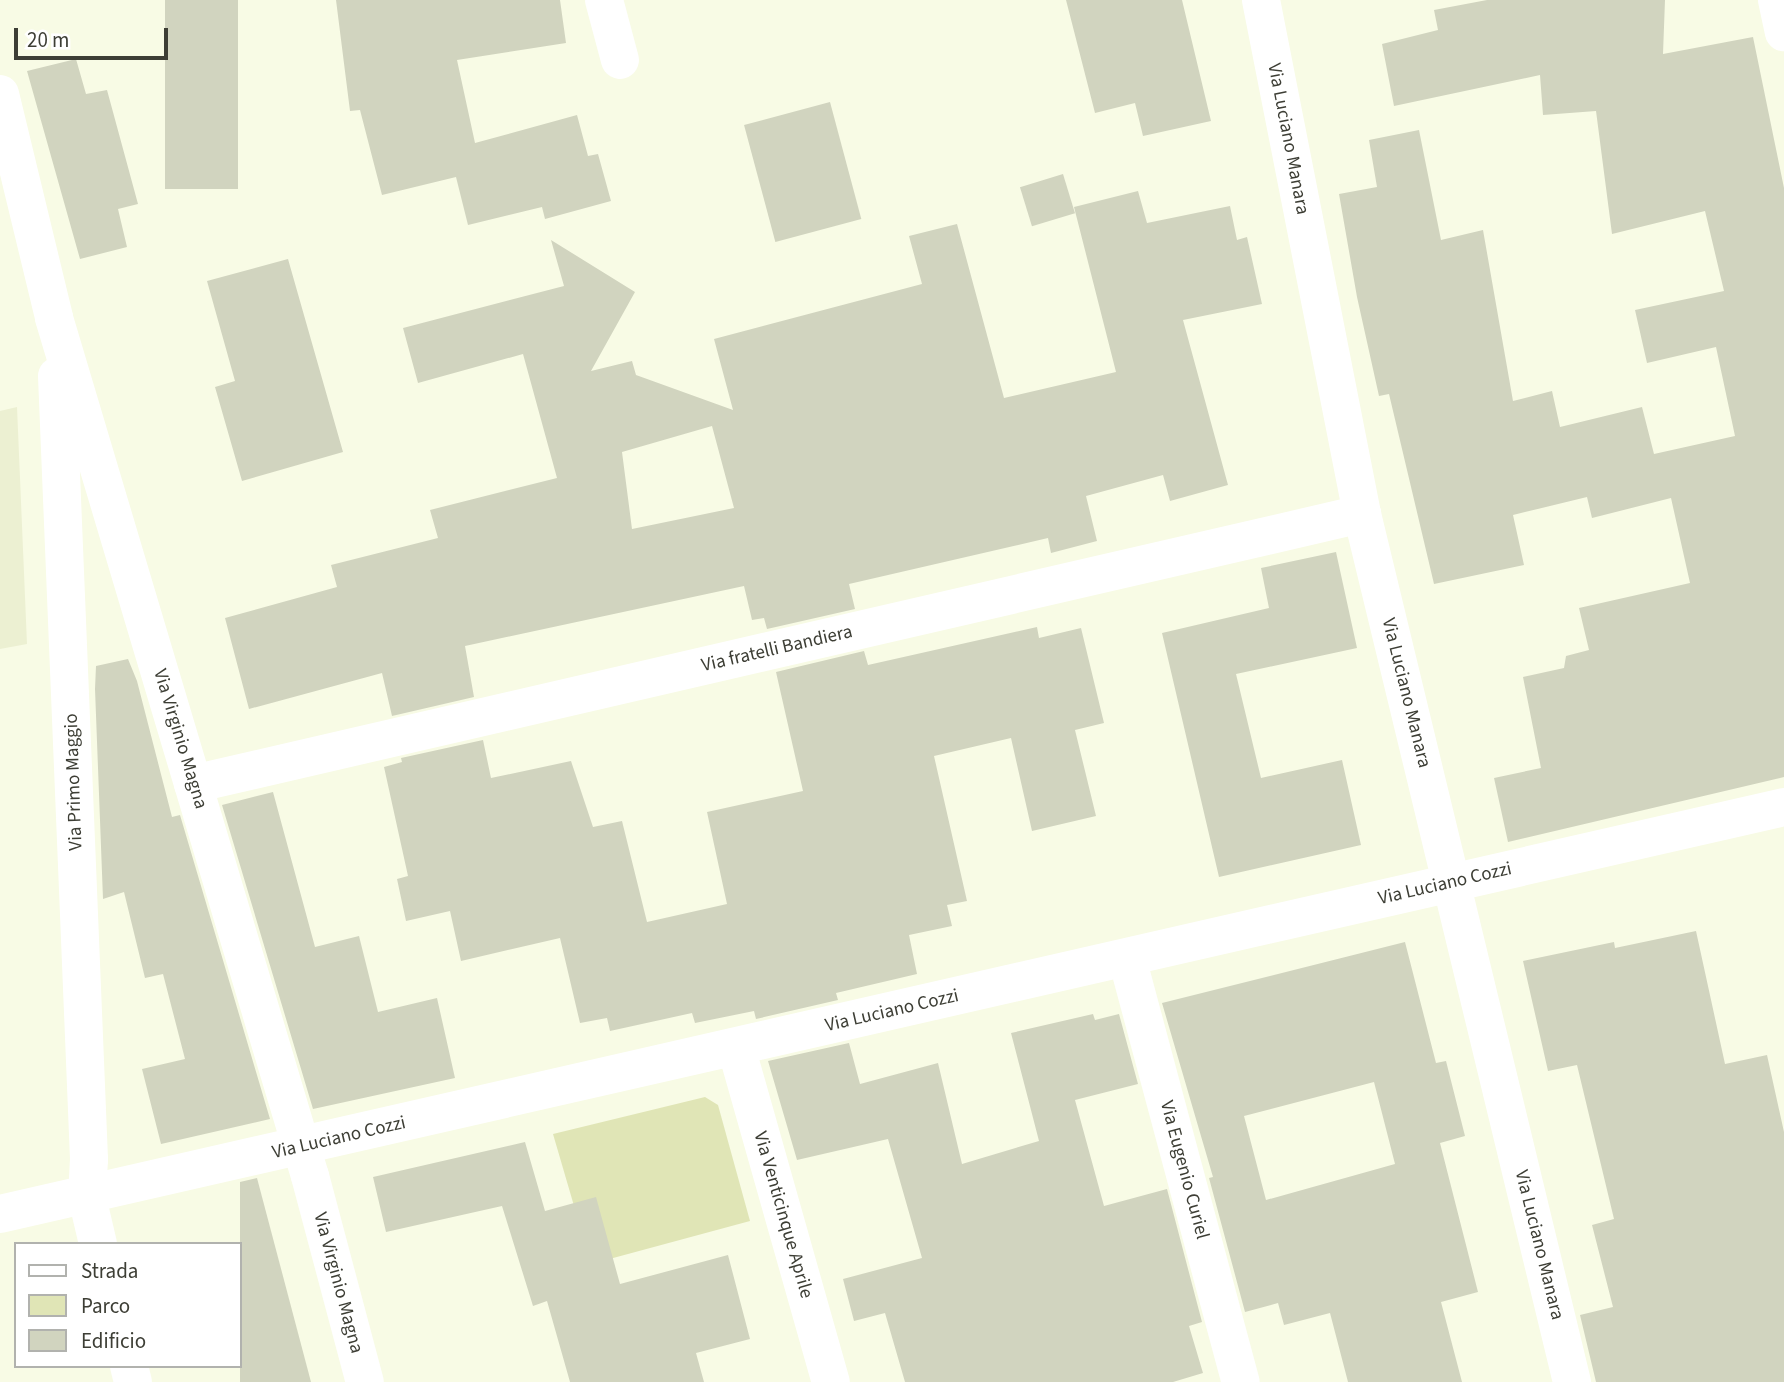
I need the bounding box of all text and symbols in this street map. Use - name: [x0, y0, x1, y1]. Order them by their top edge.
- scale bar: [18, 14, 172, 58]
- text: 20 m: [27, 25, 69, 55]
- street label: Via Luciano Manara: [1262, 61, 1314, 217]
- street label: Via Luciano Manara: [1376, 616, 1436, 770]
- street label: Via fratelli Bandiera: [699, 621, 855, 677]
- street label: Via Virginio Magna: [148, 666, 212, 812]
- street label: Via Primo Maggio: [60, 713, 88, 851]
- street label: Via Luciano Cozzi: [1376, 858, 1514, 910]
- street label: Via Luciano Cozzi: [823, 985, 961, 1037]
- street label: Via Eugenio Curiel: [1155, 1098, 1213, 1242]
- street label: Via Luciano Cozzi: [270, 1112, 408, 1164]
- street label: Via Venticinque Aprile: [748, 1129, 818, 1301]
- street label: Via Luciano Manara: [1509, 1168, 1569, 1322]
- street label: Via Virginio Magna: [308, 1210, 368, 1356]
- legend: [14, 1242, 242, 1368]
- text: Strada: [81, 1256, 138, 1286]
- text: Parco: [81, 1291, 130, 1321]
- text: Edificio: [81, 1326, 146, 1356]

